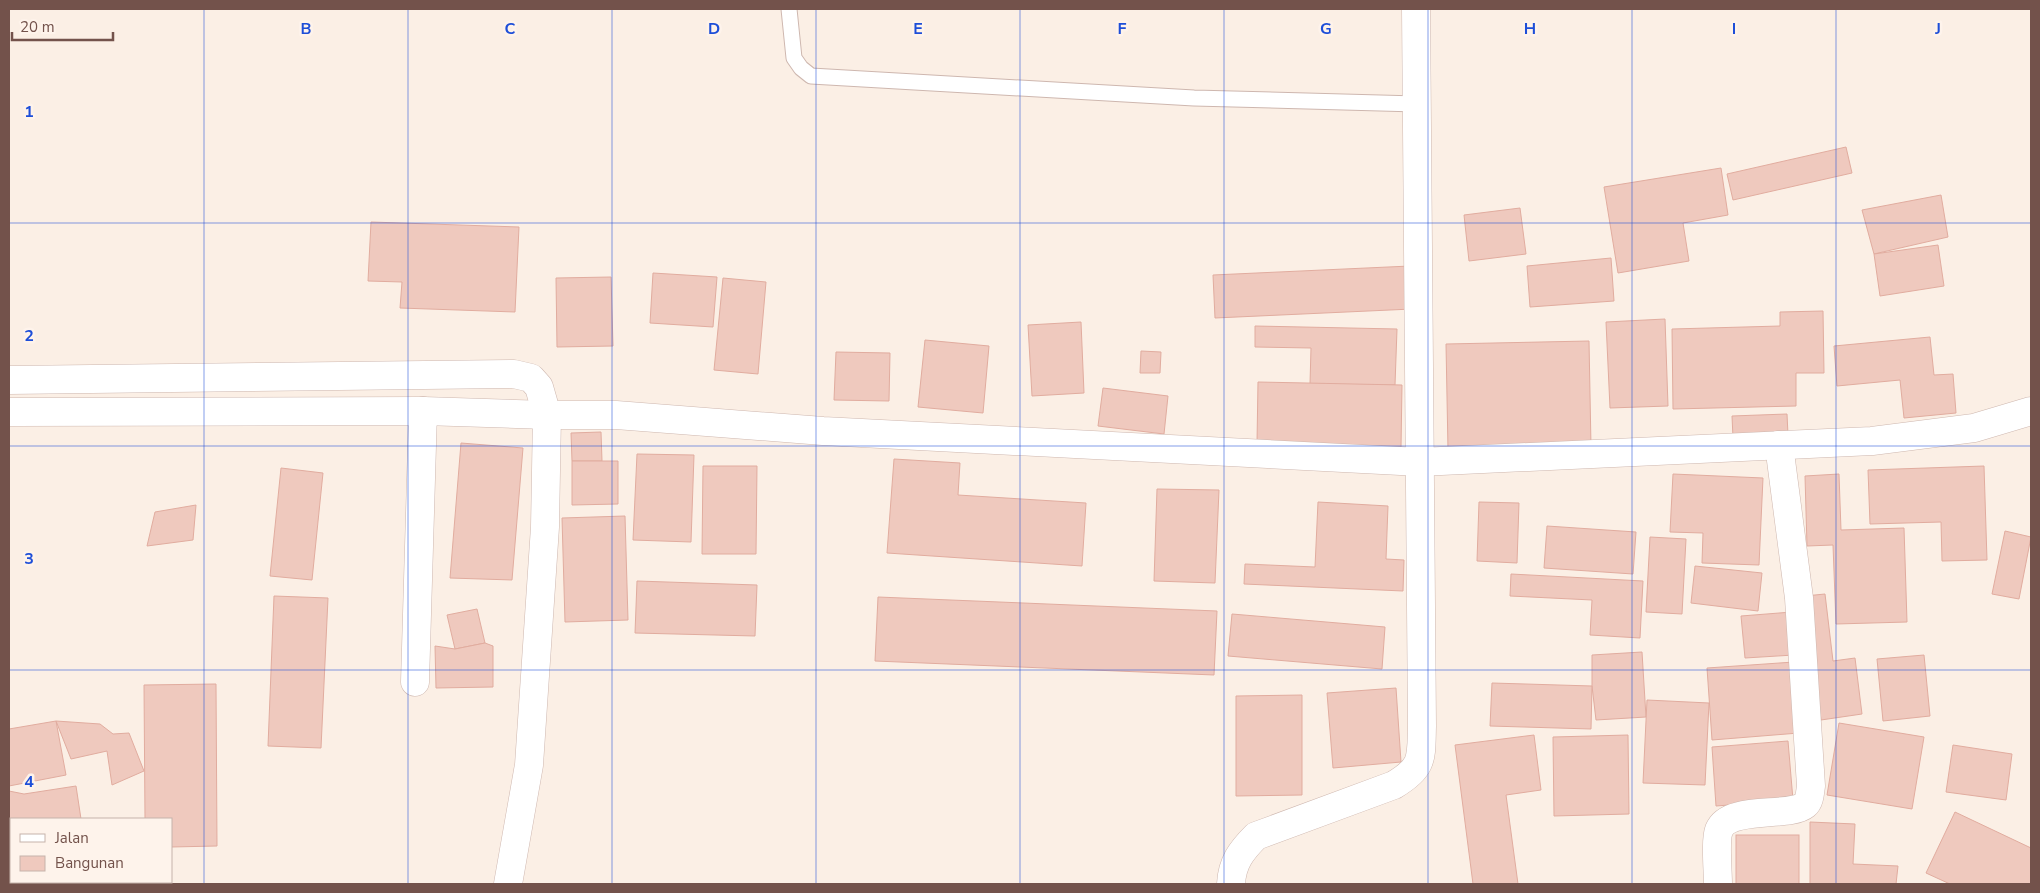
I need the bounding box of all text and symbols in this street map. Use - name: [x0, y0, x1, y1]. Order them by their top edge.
- scale bar: [12, 10, 114, 42]
- text: 20 m: [20, 17, 55, 37]
- text: B: [300, 18, 312, 40]
- text: C: [505, 18, 516, 40]
- text: D: [708, 18, 720, 40]
- text: E: [913, 18, 923, 40]
- text: F: [1118, 18, 1127, 40]
- text: G: [1320, 18, 1332, 40]
- text: H: [1524, 18, 1536, 40]
- text: I: [1732, 18, 1736, 40]
- text: J: [1934, 18, 1941, 40]
- text: 1: [24, 101, 34, 123]
- text: 2: [24, 325, 34, 347]
- text: 3: [24, 548, 34, 570]
- text: 4: [24, 771, 34, 793]
- legend: [10, 818, 172, 883]
- text: Jalan: [54, 828, 89, 848]
- text: Bangunan: [55, 853, 124, 873]

